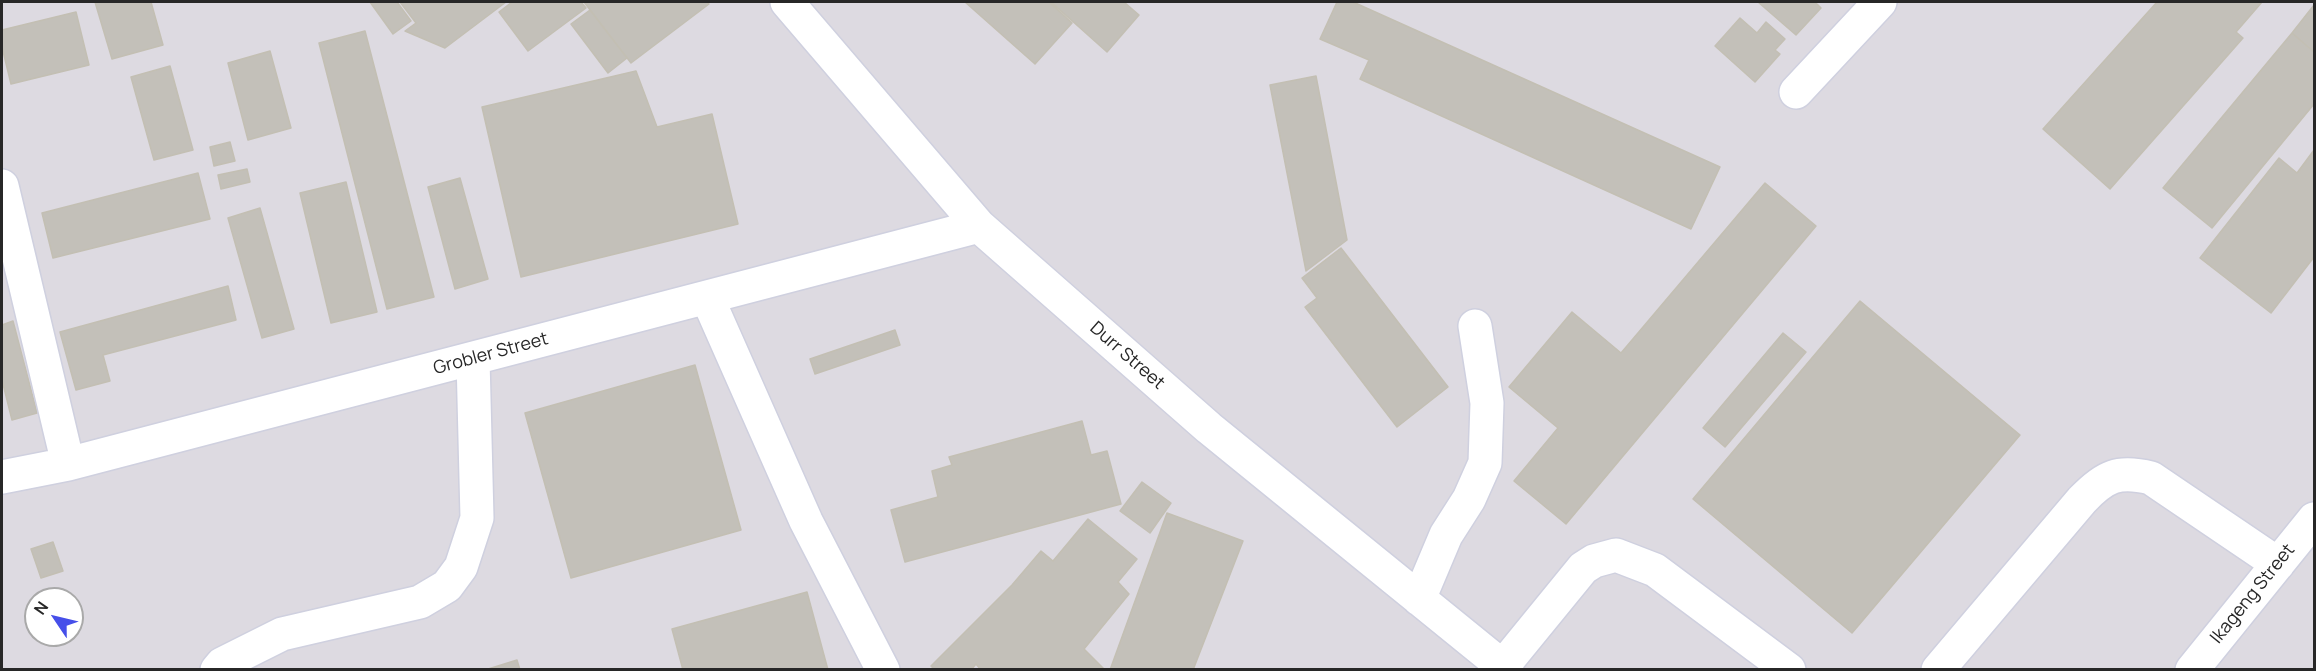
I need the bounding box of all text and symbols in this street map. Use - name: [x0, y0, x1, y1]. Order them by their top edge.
- street label: Durr Street: [1085, 318, 1169, 394]
- street label: Grobler Street: [431, 328, 551, 380]
- street label: Ikageng Street: [2206, 540, 2300, 648]
- north arrow: [24, 587, 84, 647]
- text: N: [29, 597, 53, 619]

